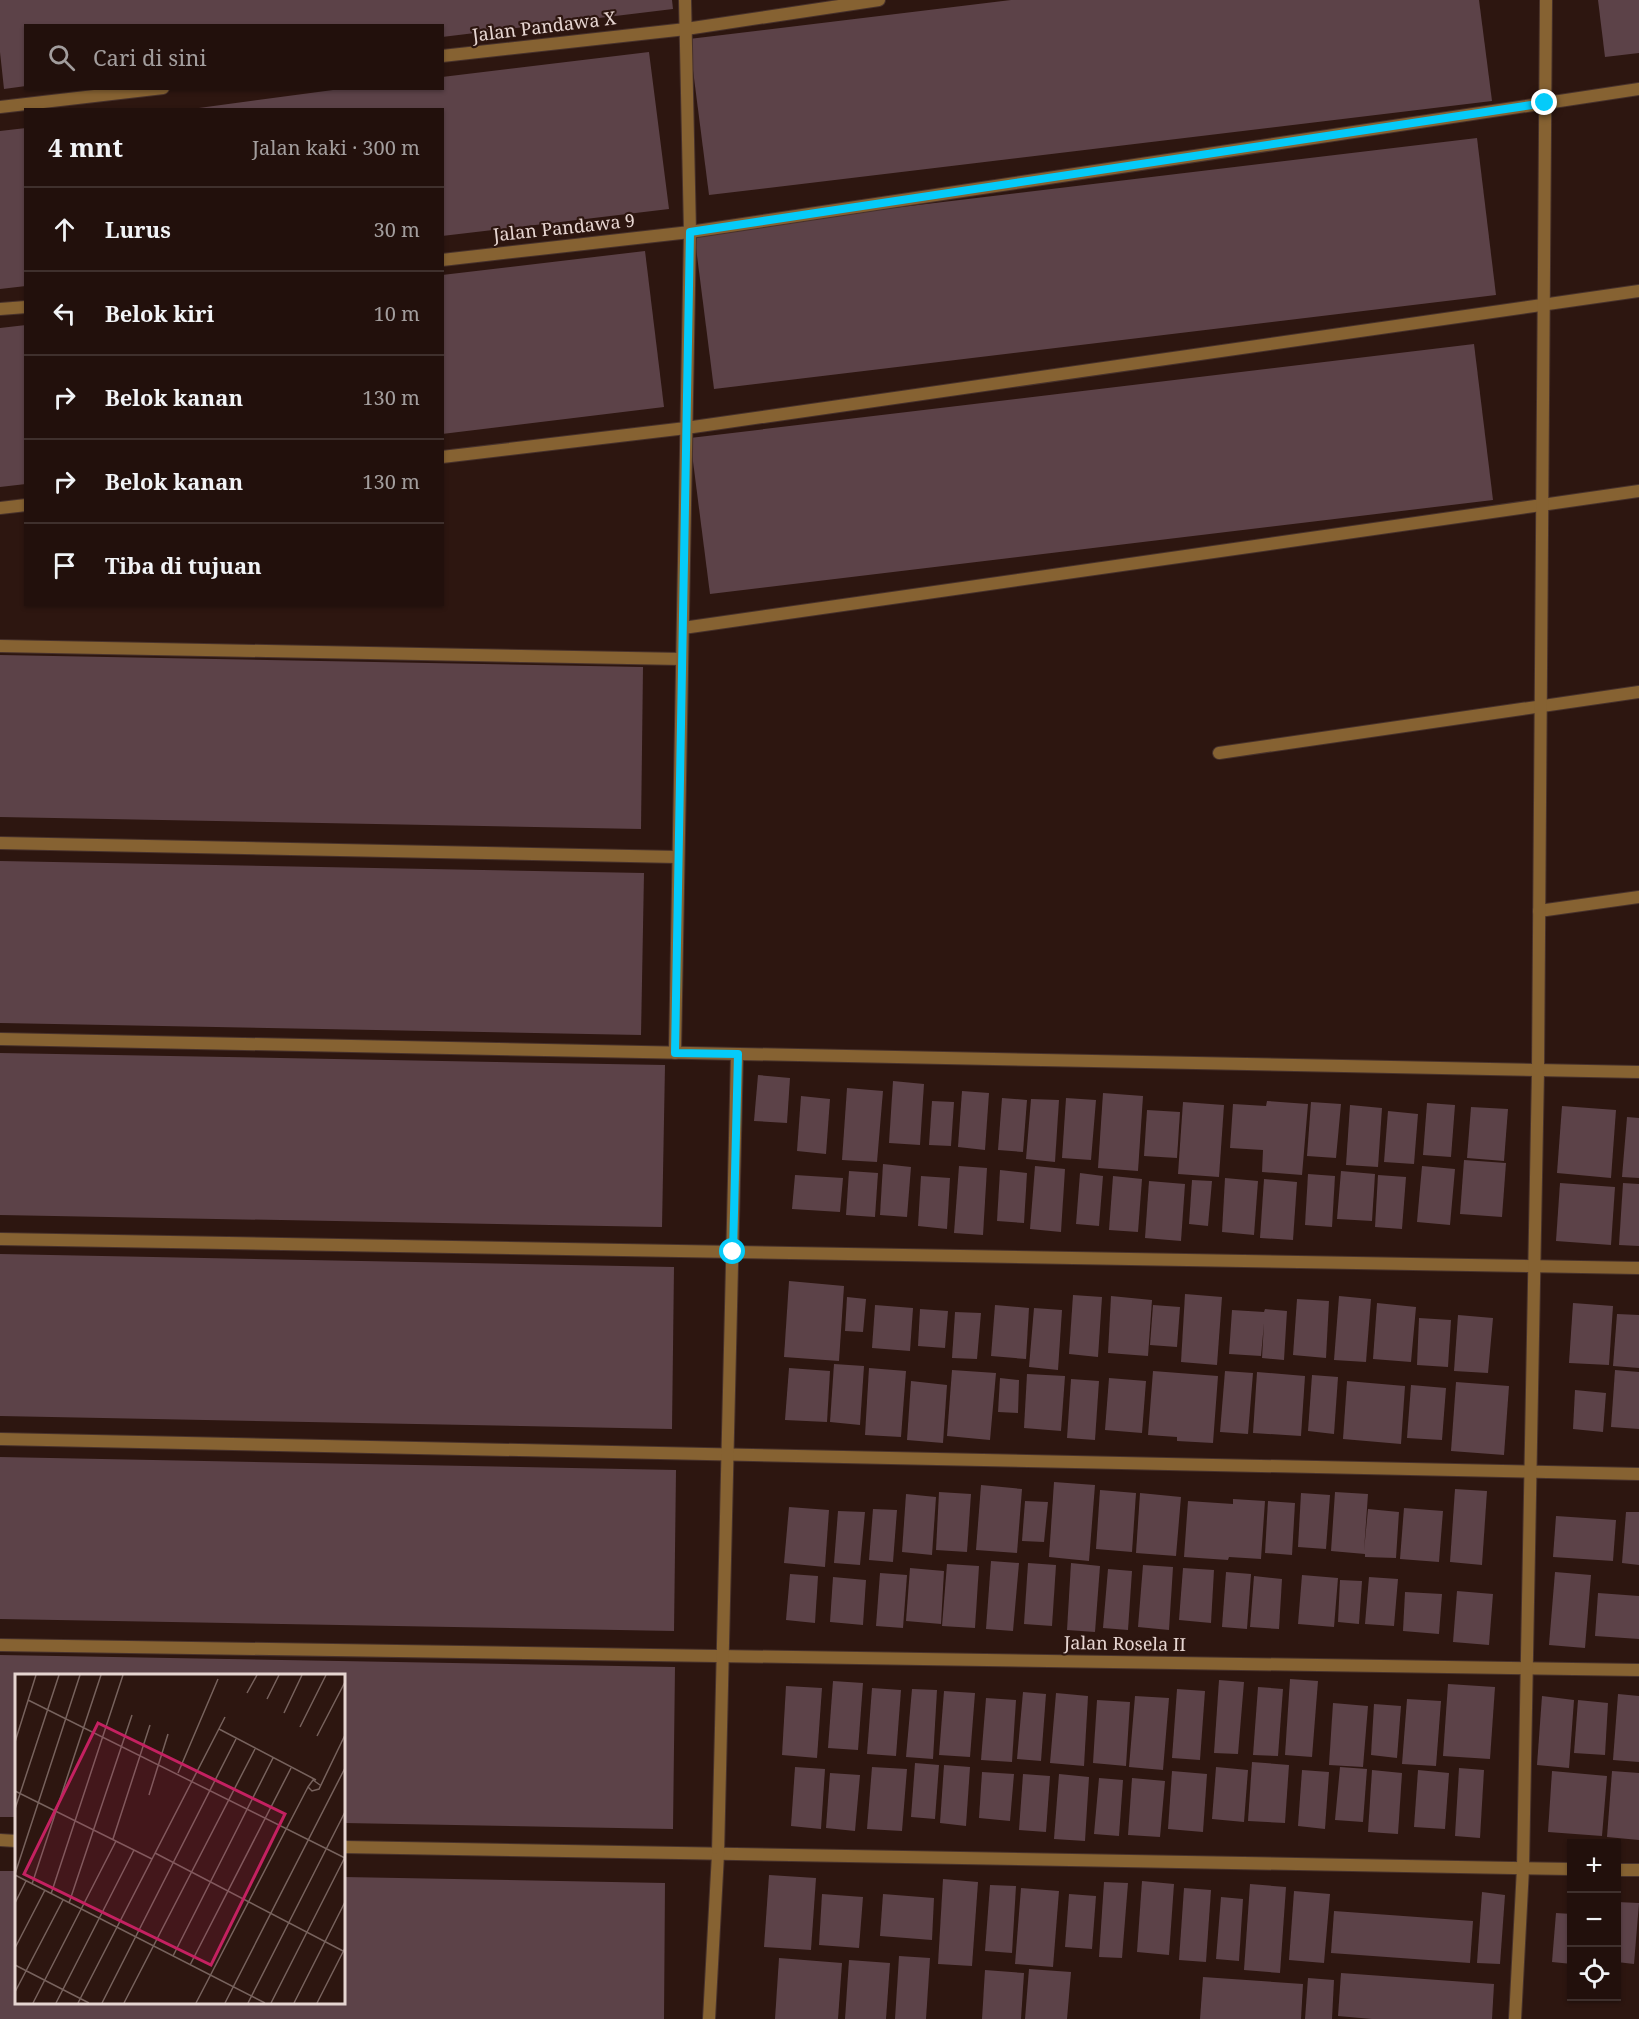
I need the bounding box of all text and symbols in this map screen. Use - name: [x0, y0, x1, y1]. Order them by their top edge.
- street label: Jalan Pandawa X: [470, 5, 617, 47]
- search box: [24, 24, 444, 90]
- icon: search: [45, 41, 78, 74]
- text: Cari di sini: [93, 42, 206, 72]
- route end: [1531, 89, 1557, 115]
- text: 4 mnt: [48, 129, 123, 165]
- text: Jalan kaki · 300 m: [252, 134, 420, 161]
- street label: Jalan Pandawa 9: [491, 208, 636, 247]
- icon: ahead: [48, 213, 81, 246]
- text: Lurus: [105, 214, 171, 244]
- text: 30 m: [374, 216, 420, 243]
- icon: left: [48, 297, 81, 330]
- text: Belok kiri: [105, 298, 214, 328]
- text: 10 m: [374, 300, 420, 327]
- icon: right: [48, 381, 81, 414]
- text: Belok kanan: [105, 382, 243, 412]
- text: 130 m: [362, 384, 420, 411]
- icon: right: [48, 465, 81, 498]
- text: Belok kanan: [105, 466, 243, 496]
- text: 130 m: [362, 468, 420, 495]
- icon: arrive: [48, 549, 81, 582]
- text: Tiba di tujuan: [105, 550, 262, 580]
- route start: [719, 1238, 745, 1264]
- street label: Jalan Rosela II: [1063, 1630, 1186, 1656]
- inset map: [15, 1674, 345, 2004]
- map controls: [1567, 1839, 1621, 2001]
- button: +: [1567, 1839, 1621, 1893]
- button: −: [1567, 1893, 1621, 1947]
- button: locate: [1567, 1947, 1621, 2001]

